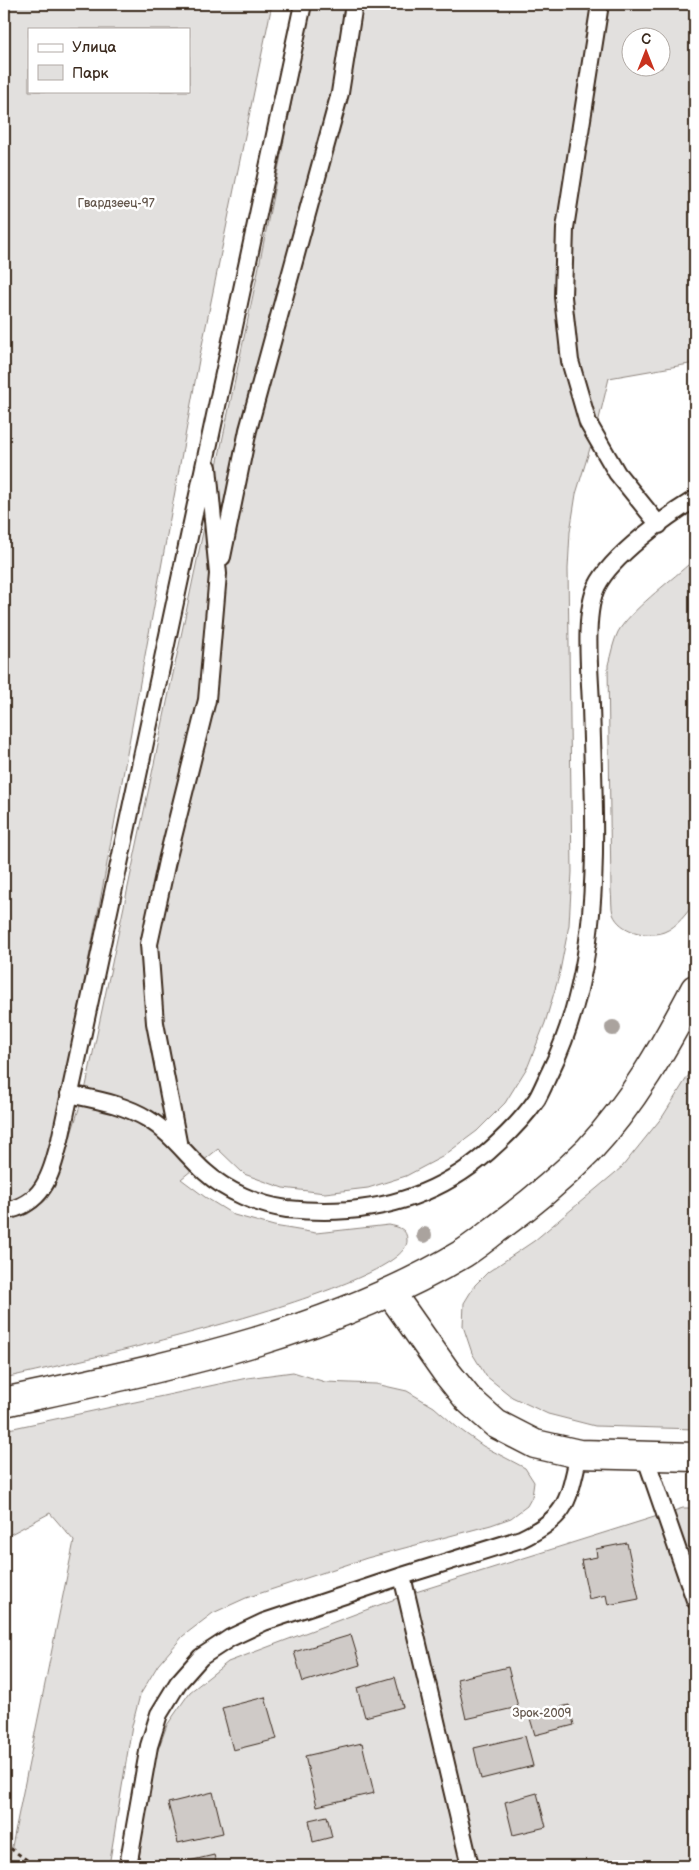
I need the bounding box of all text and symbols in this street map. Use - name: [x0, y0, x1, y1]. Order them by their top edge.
- legend: [28, 28, 190, 92]
- north arrow: [622, 28, 672, 78]
- text: С: [641, 31, 651, 48]
- text: Улица: [72, 38, 117, 57]
- text: Парк: [72, 64, 109, 83]
- park label: Гвардзеец-97: [77, 196, 155, 211]
- park label: Зрок-2009: [513, 1706, 572, 1721]

